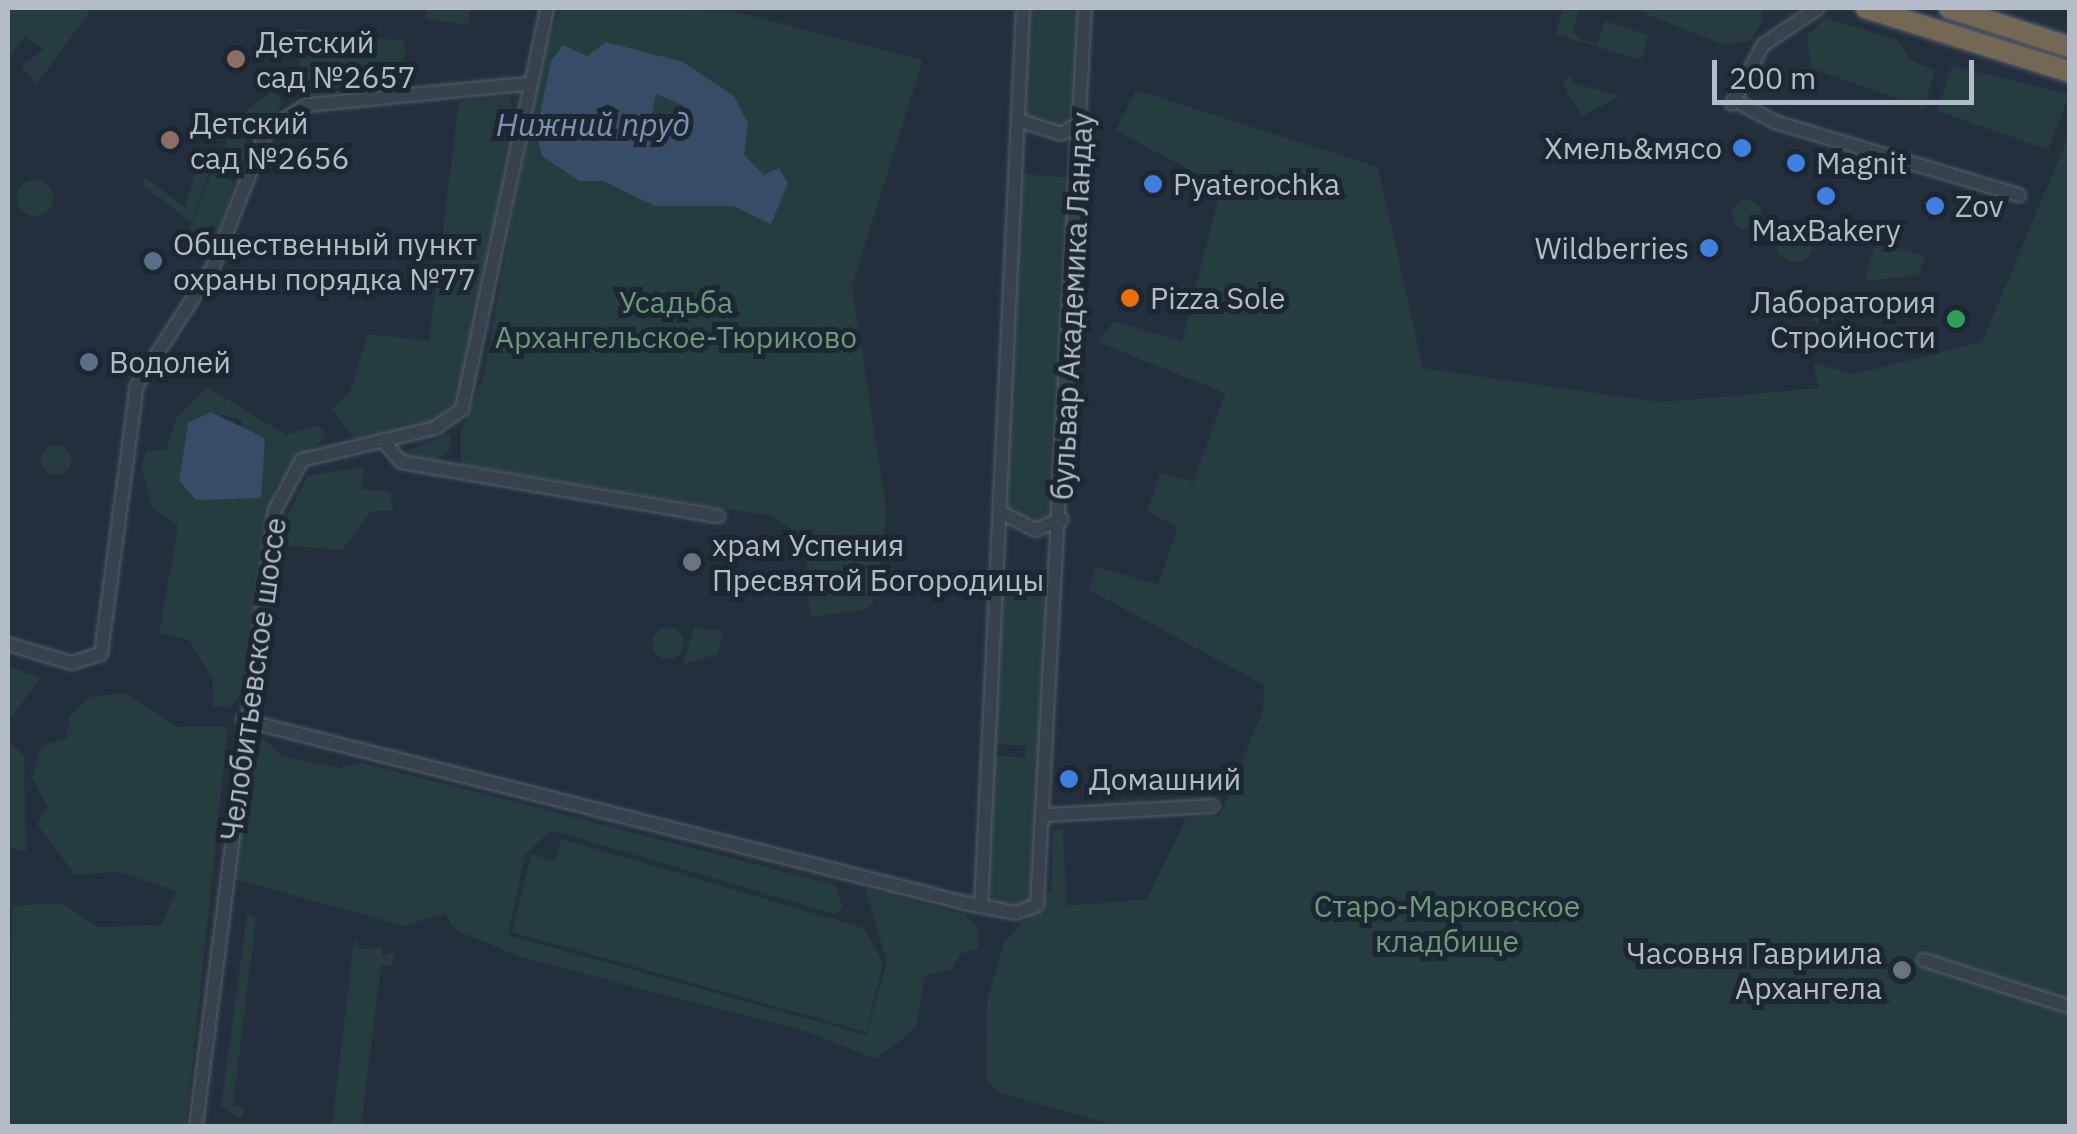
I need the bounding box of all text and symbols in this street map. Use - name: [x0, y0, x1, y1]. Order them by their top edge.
- place label: Детский сад №2657: [256, 24, 416, 94]
- scale bar: [1717, 40, 1980, 102]
- marker: Детский сад №2657: [225, 48, 247, 70]
- text: 200 m: [1729, 58, 1816, 97]
- place label: Детский сад №2656: [190, 105, 350, 176]
- water label: Нижний пруд: [496, 105, 690, 143]
- street label: бульвар Академика Ландау: [1044, 111, 1100, 501]
- marker: Детский сад №2656: [159, 129, 181, 151]
- place label: Хмель&мясо: [1544, 130, 1722, 166]
- marker: Хмель&мясо: [1731, 137, 1753, 159]
- place label: Magnit: [1816, 145, 1907, 181]
- marker: Magnit: [1785, 152, 1807, 174]
- place label: Pyaterochka: [1173, 166, 1340, 202]
- marker: Pyaterochka: [1142, 173, 1164, 195]
- marker: MaxBakery: [1815, 185, 1837, 207]
- place label: Zov: [1955, 188, 2004, 224]
- marker: Zov: [1924, 195, 1946, 217]
- place label: MaxBakery: [1751, 212, 1901, 248]
- place label: Общественный пункт охраны порядка №77: [173, 226, 477, 296]
- place label: Wildberries: [1535, 230, 1689, 266]
- marker: Wildberries: [1698, 237, 1720, 259]
- marker: Общественный пункт охраны порядка №77: [142, 250, 164, 272]
- place label: Pizza Sole: [1150, 280, 1285, 316]
- park label: Усадьба Архангельское-Тюриково: [495, 284, 857, 354]
- place label: Лаборатория Стройности: [1751, 284, 1936, 354]
- marker: Pizza Sole: [1119, 287, 1141, 309]
- marker: Лаборатория Стройности: [1945, 308, 1967, 330]
- place label: Водолей: [109, 344, 231, 380]
- marker: Водолей: [78, 351, 100, 373]
- street label: Челобитьевское шоссе: [213, 515, 293, 843]
- place label: храм Успения Пресвятой Богородицы: [712, 527, 1044, 598]
- marker: храм Успения Пресвятой Богородицы: [681, 551, 703, 573]
- place label: Домашний: [1089, 761, 1241, 797]
- marker: Домашний: [1058, 768, 1080, 790]
- park label: Старо-Марковское кладбище: [1314, 888, 1580, 958]
- place label: Часовня Гавриила Архангела: [1627, 935, 1882, 1006]
- marker: Часовня Гавриила Архангела: [1891, 959, 1913, 981]

